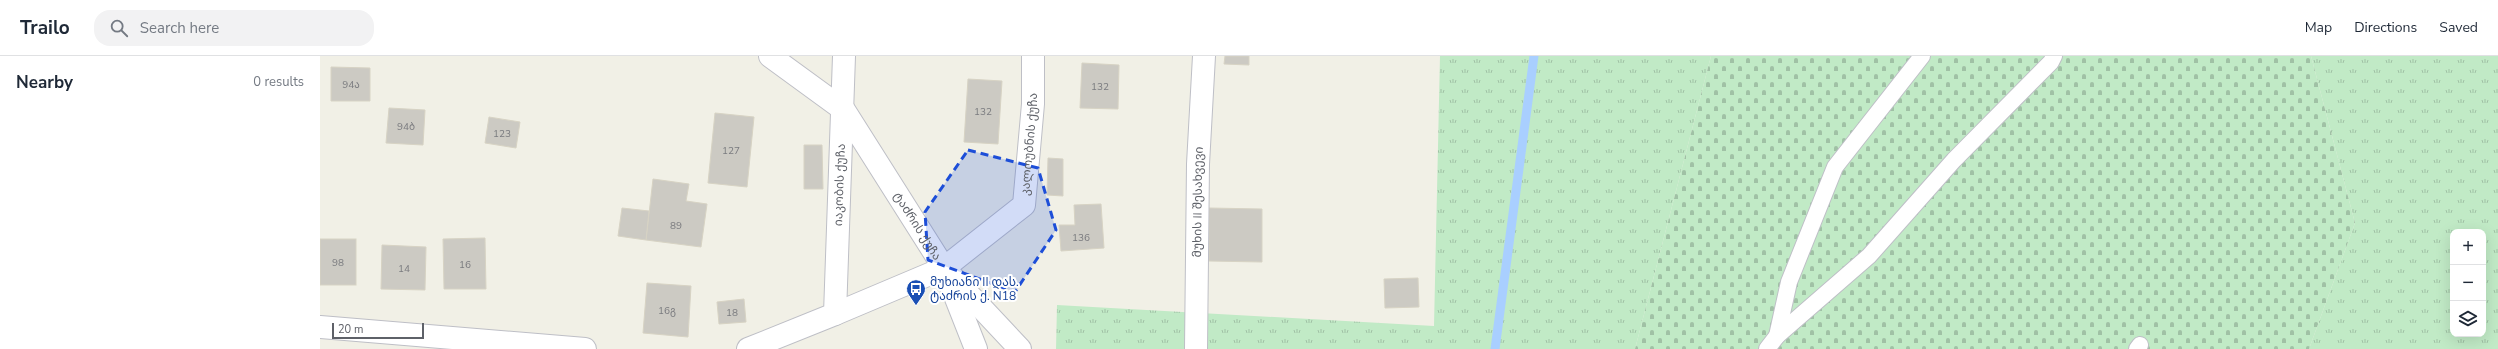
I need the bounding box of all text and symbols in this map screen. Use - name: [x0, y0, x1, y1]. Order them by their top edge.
- search box: [94, 10, 374, 46]
- text: Trailo: [20, 15, 70, 41]
- icon: search: [108, 17, 130, 39]
- text: Search here: [140, 18, 219, 38]
- text: Map: [2305, 18, 2332, 37]
- text: Directions: [2354, 18, 2417, 37]
- text: Saved: [2439, 18, 2478, 37]
- text: Nearby: [16, 71, 73, 94]
- text: 0 results: [253, 73, 304, 91]
- house number: 94ა: [342, 78, 360, 92]
- house number: 132: [1091, 80, 1109, 94]
- street label: კალოუბნის ქუჩა: [1017, 93, 1041, 196]
- house number: 132: [974, 105, 992, 119]
- house number: 94ბ: [397, 120, 415, 134]
- house number: 123: [493, 127, 511, 141]
- street label: იაკობის ქუჩა: [830, 143, 849, 226]
- house number: 127: [722, 144, 740, 158]
- street label: მუხის II შესახვევი: [1189, 146, 1207, 258]
- street label: ტაძრის ქუჩა: [890, 189, 945, 263]
- house number: 89: [670, 219, 682, 233]
- map controls: [2450, 229, 2486, 337]
- button: +: [2450, 229, 2486, 265]
- house number: 136: [1072, 231, 1090, 245]
- house number: 98: [332, 256, 344, 270]
- house number: 16: [459, 258, 471, 272]
- house number: 14: [398, 262, 410, 276]
- button: −: [2450, 265, 2486, 301]
- place label: მუხიანი II დას. ტაძრის ქ. N18: [930, 274, 1019, 304]
- bus stop icon: მუხიანი II დას. ტაძრის ქ. N18: [905, 278, 927, 306]
- button: layers: [2450, 301, 2486, 337]
- house number: 16გ: [658, 304, 676, 318]
- house number: 18: [726, 306, 738, 320]
- scale bar: [332, 321, 424, 340]
- text: 20 m: [338, 322, 363, 337]

